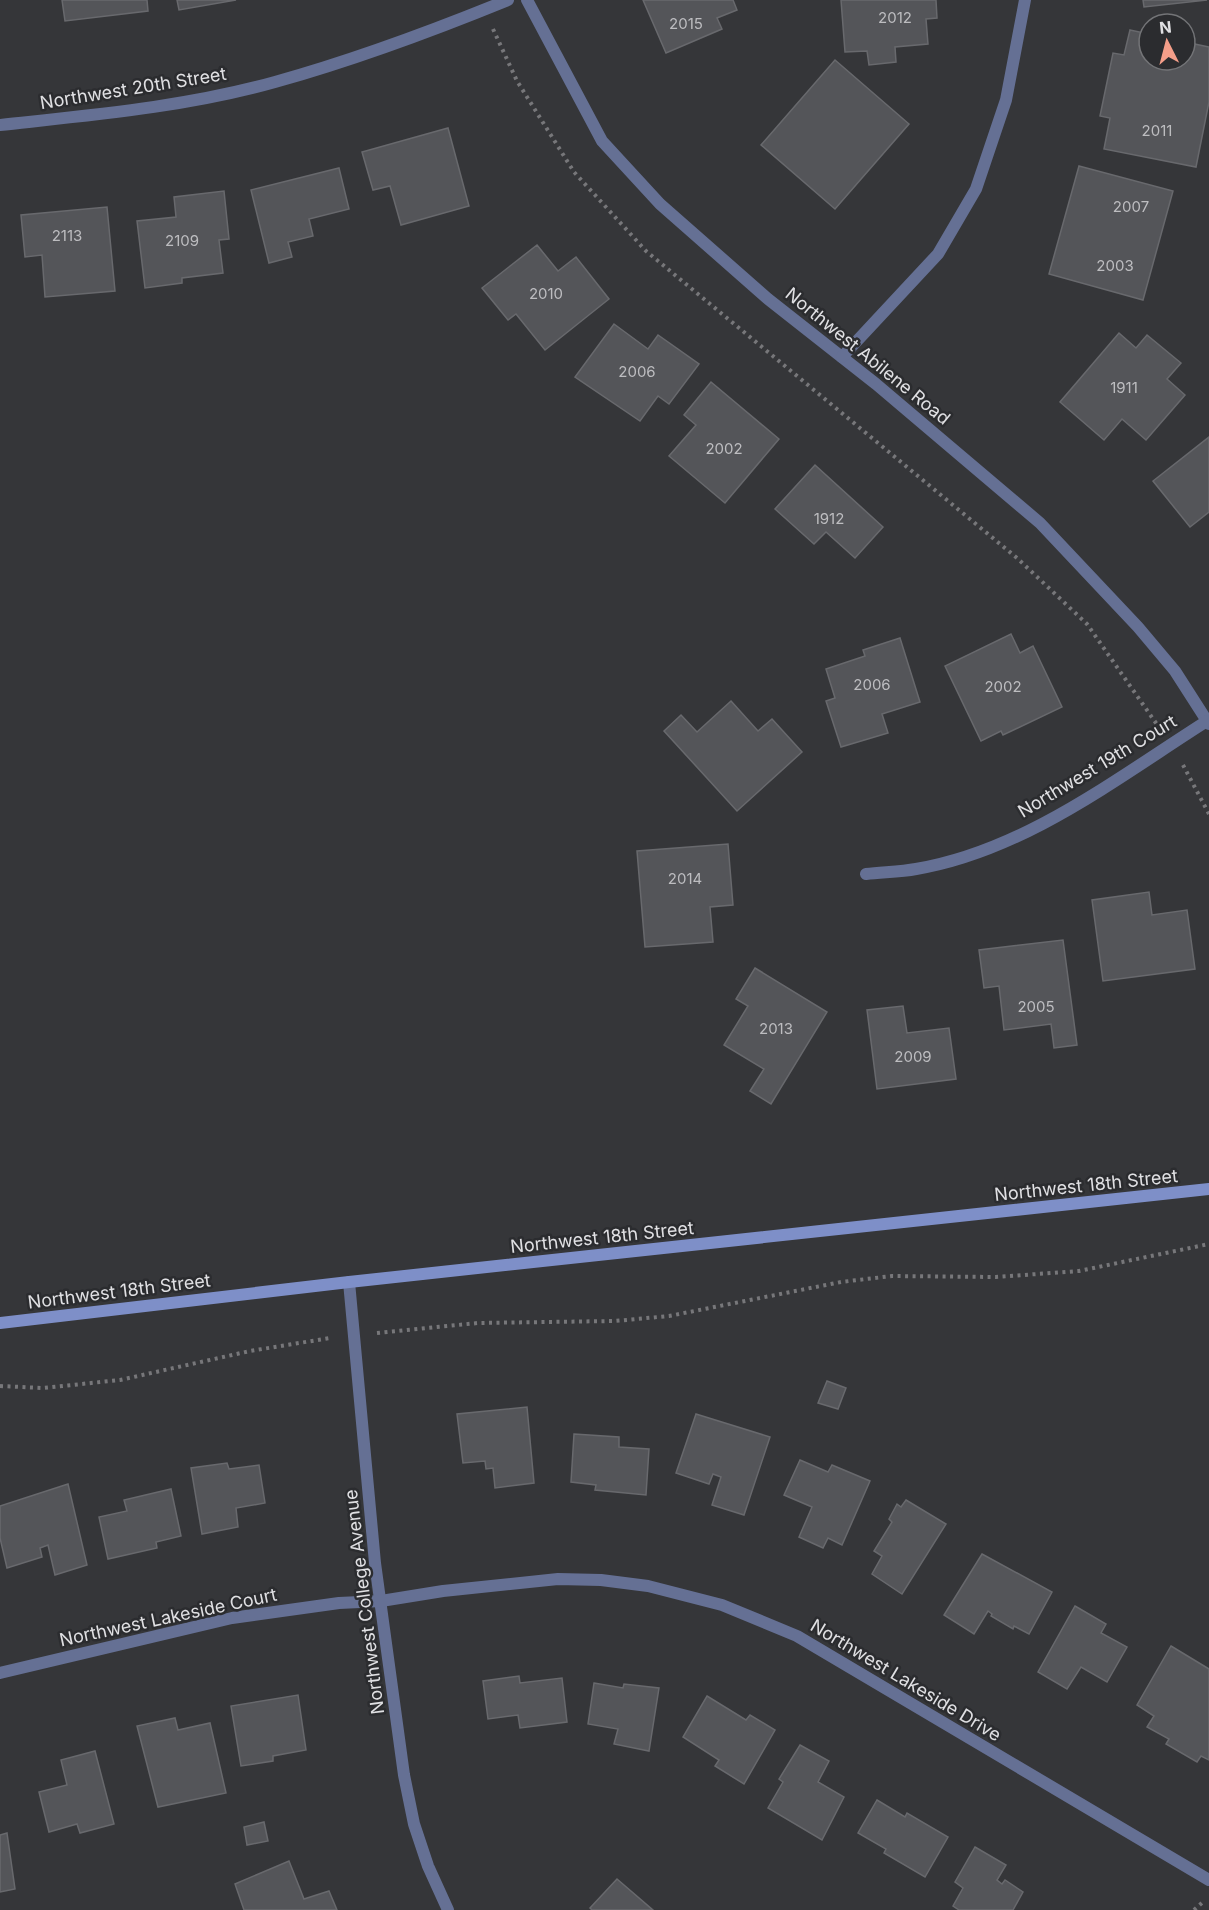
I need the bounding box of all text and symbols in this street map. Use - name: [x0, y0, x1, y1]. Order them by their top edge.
- house number: 2012: [878, 8, 912, 27]
- north arrow: [1137, 12, 1197, 72]
- house number: 2015: [669, 14, 703, 33]
- text: N: [1158, 16, 1173, 38]
- street label: Northwest 20th Street: [38, 63, 228, 113]
- house number: 2011: [1142, 121, 1172, 140]
- house number: 2007: [1113, 197, 1149, 216]
- house number: 2113: [52, 226, 82, 245]
- house number: 2109: [165, 231, 199, 250]
- house number: 2003: [1096, 256, 1134, 275]
- street label: Northwest Abilene Road: [782, 283, 954, 429]
- house number: 2010: [529, 284, 563, 303]
- house number: 2006: [618, 362, 656, 381]
- house number: 1911: [1110, 378, 1138, 397]
- house number: 2002: [705, 439, 743, 458]
- house number: 1912: [814, 509, 844, 528]
- house number: 2006: [853, 675, 891, 694]
- house number: 2002: [984, 677, 1022, 696]
- street label: Northwest 19th Court: [1014, 710, 1180, 822]
- house number: 2014: [668, 869, 702, 888]
- house number: 2005: [1017, 997, 1055, 1016]
- house number: 2013: [759, 1019, 793, 1038]
- house number: 2009: [894, 1047, 932, 1066]
- street label: Northwest 18th Street: [993, 1165, 1179, 1205]
- street label: Northwest 18th Street: [509, 1217, 695, 1257]
- street label: Northwest 18th Street: [26, 1269, 212, 1313]
- street label: Northwest College Avenue: [340, 1488, 388, 1716]
- street label: Northwest Lakeside Court: [57, 1584, 279, 1650]
- street label: Northwest Lakeside Drive: [807, 1615, 1005, 1745]

